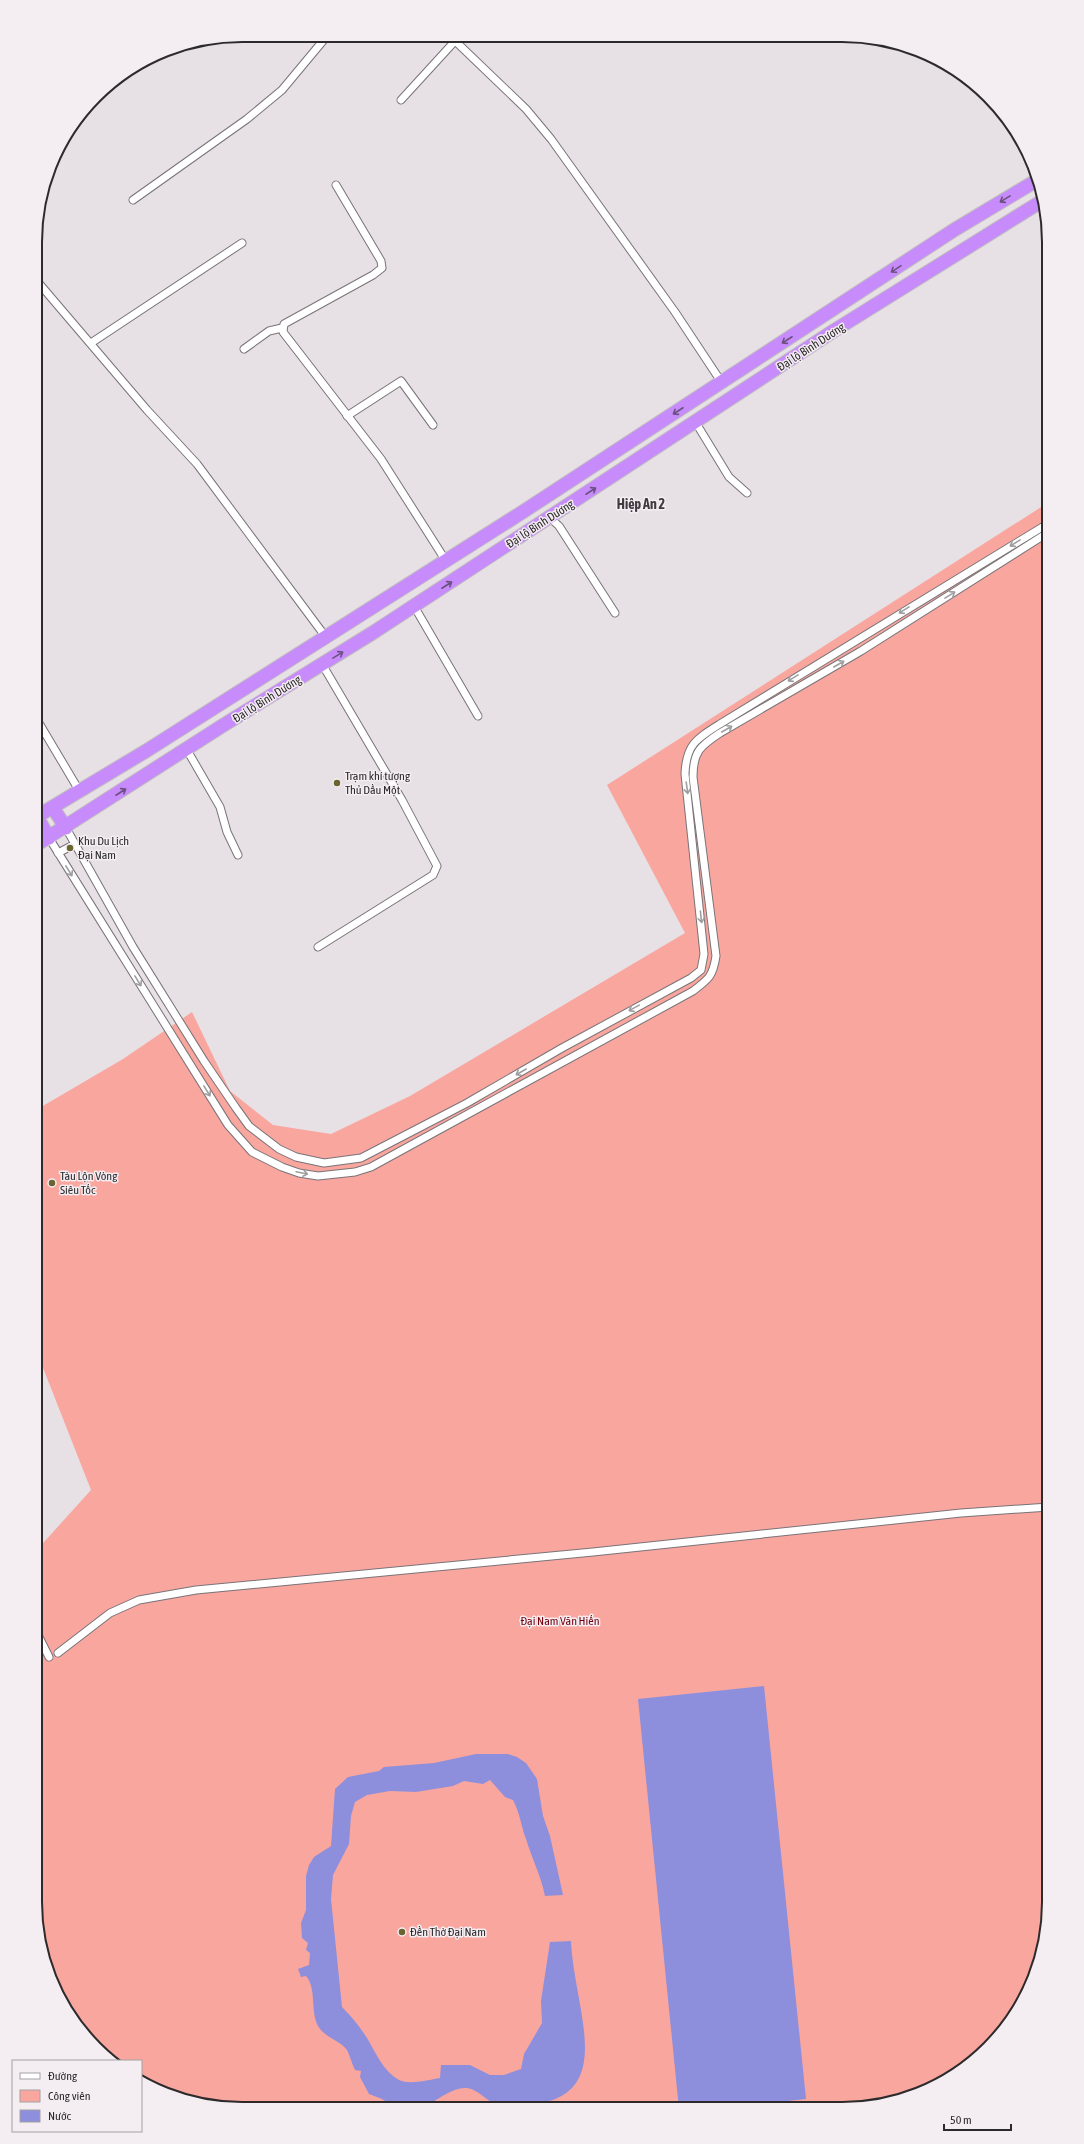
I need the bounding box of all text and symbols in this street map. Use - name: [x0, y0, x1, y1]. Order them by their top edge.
- one-way arrow: [999, 195, 1011, 203]
- one-way arrow: [890, 265, 901, 273]
- street label: Đại lộ Bình Dương: [775, 319, 848, 374]
- one-way arrow: [781, 337, 793, 345]
- one-way arrow: [672, 408, 684, 416]
- one-way arrow: [586, 487, 597, 495]
- street label: Đại lộ Bình Dương: [504, 496, 577, 551]
- district label: Hiệp An 2: [617, 496, 666, 512]
- one-way arrow: [1009, 539, 1021, 547]
- one-way arrow: [441, 580, 453, 588]
- one-way arrow: [944, 591, 955, 599]
- one-way arrow: [898, 607, 910, 615]
- one-way arrow: [332, 650, 344, 658]
- one-way arrow: [833, 659, 845, 667]
- street label: Đại lộ Bình Dương: [230, 672, 304, 726]
- one-way arrow: [787, 675, 799, 683]
- one-way arrow: [721, 724, 733, 732]
- place label: Trạm khí tượng Thủ Dầu Một: [345, 769, 411, 797]
- marker: Trạm khí tượng Thủ Dầu Một: [332, 778, 342, 788]
- one-way arrow: [683, 781, 691, 794]
- one-way arrow: [116, 788, 127, 796]
- place label: Khu Du Lịch Đại Nam: [78, 834, 129, 862]
- marker: Khu Du Lịch Đại Nam: [65, 843, 75, 853]
- one-way arrow: [66, 865, 74, 877]
- one-way arrow: [697, 910, 704, 923]
- one-way arrow: [135, 975, 143, 987]
- one-way arrow: [628, 1005, 640, 1012]
- one-way arrow: [515, 1068, 527, 1076]
- one-way arrow: [203, 1086, 212, 1097]
- place label: Tàu Lộn Vòng Siêu Tốc: [60, 1169, 118, 1197]
- one-way arrow: [295, 1169, 308, 1177]
- marker: Tàu Lộn Vòng Siêu Tốc: [47, 1178, 57, 1188]
- park label: Đại Nam Văn Hiến: [520, 1614, 600, 1628]
- place label: Đền Thờ Đại Nam: [410, 1925, 486, 1939]
- marker: Đền Thờ Đại Nam: [397, 1927, 407, 1937]
- legend: [12, 2060, 142, 2132]
- text: Đường: [48, 2069, 78, 2083]
- text: Công viên: [48, 2089, 91, 2103]
- scale bar: [944, 2106, 1011, 2132]
- text: Nước: [48, 2109, 72, 2123]
- text: 50 m: [950, 2113, 972, 2127]

